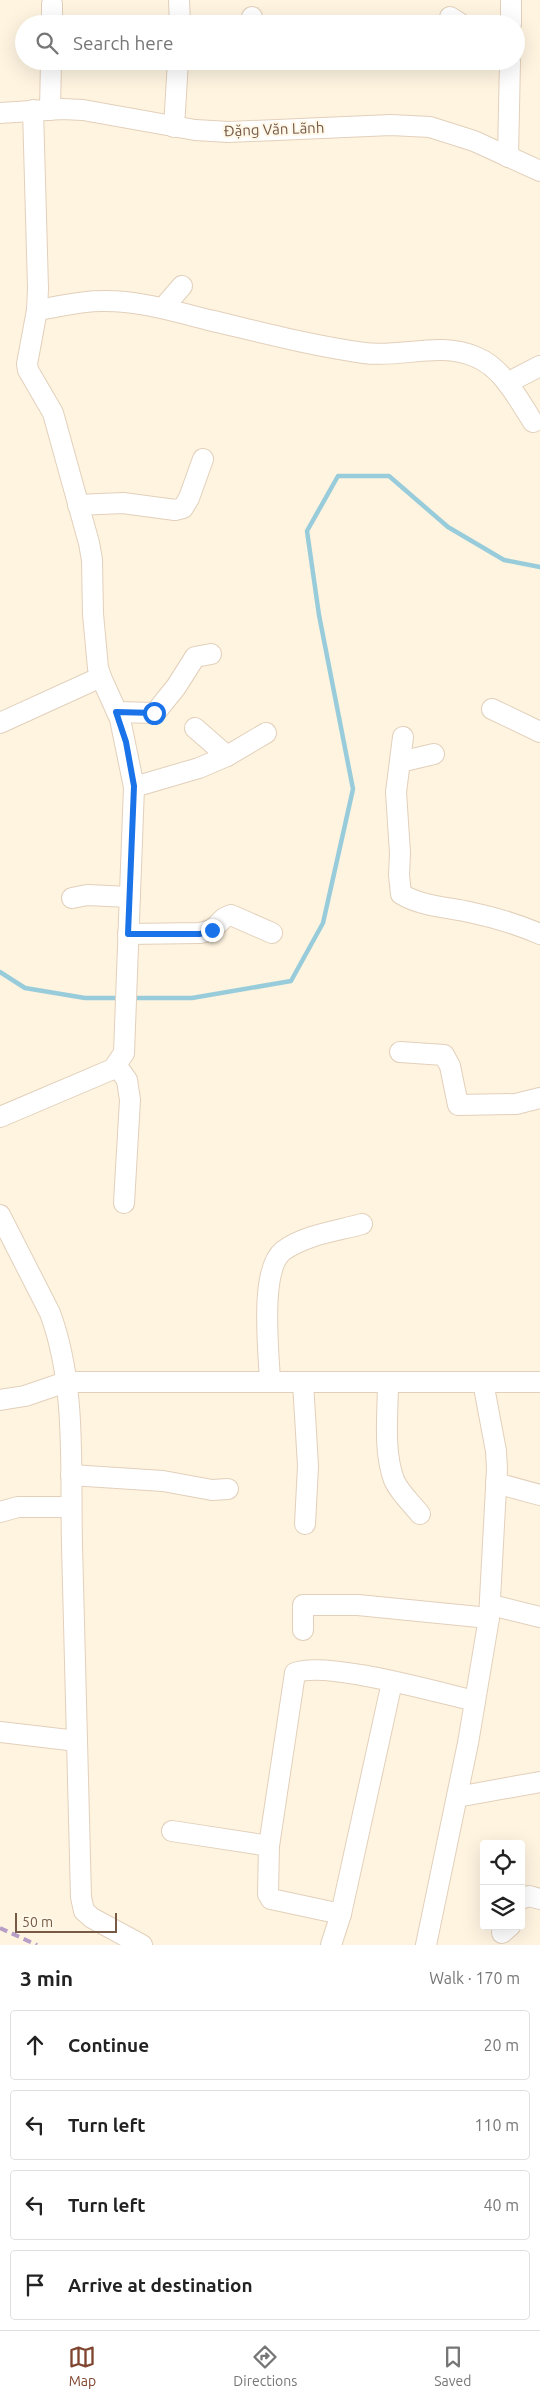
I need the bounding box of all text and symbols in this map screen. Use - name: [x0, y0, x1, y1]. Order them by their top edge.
- search box: [15, 15, 525, 70]
- icon: search: [33, 29, 61, 57]
- text: Search here: [73, 32, 173, 54]
- street label: Đặng Văn Lãnh: [223, 119, 325, 139]
- route start: [143, 702, 166, 725]
- route end: [201, 919, 224, 942]
- map controls: [480, 1840, 525, 1930]
- button: locate: [480, 1840, 525, 1885]
- button: layers: [480, 1885, 525, 1930]
- scale bar: [15, 1910, 118, 1933]
- text: 50 m: [22, 1914, 53, 1930]
- text: 3 min: [20, 1966, 73, 1990]
- text: Walk · 170 m: [429, 1969, 520, 1987]
- icon: ahead: [21, 2031, 49, 2059]
- text: Continue: [68, 2034, 149, 2056]
- text: 20 m: [483, 2036, 519, 2054]
- icon: left: [21, 2111, 49, 2139]
- text: Turn left: [68, 2114, 146, 2136]
- text: 110 m: [474, 2116, 519, 2134]
- icon: left: [21, 2191, 49, 2219]
- text: Turn left: [68, 2194, 146, 2216]
- text: 40 m: [483, 2196, 519, 2214]
- icon: arrive: [21, 2271, 49, 2299]
- text: Arrive at destination: [68, 2274, 253, 2296]
- tab: Map: [68, 2343, 96, 2389]
- tab: Directions: [233, 2343, 297, 2389]
- tab: Saved: [434, 2343, 472, 2389]

